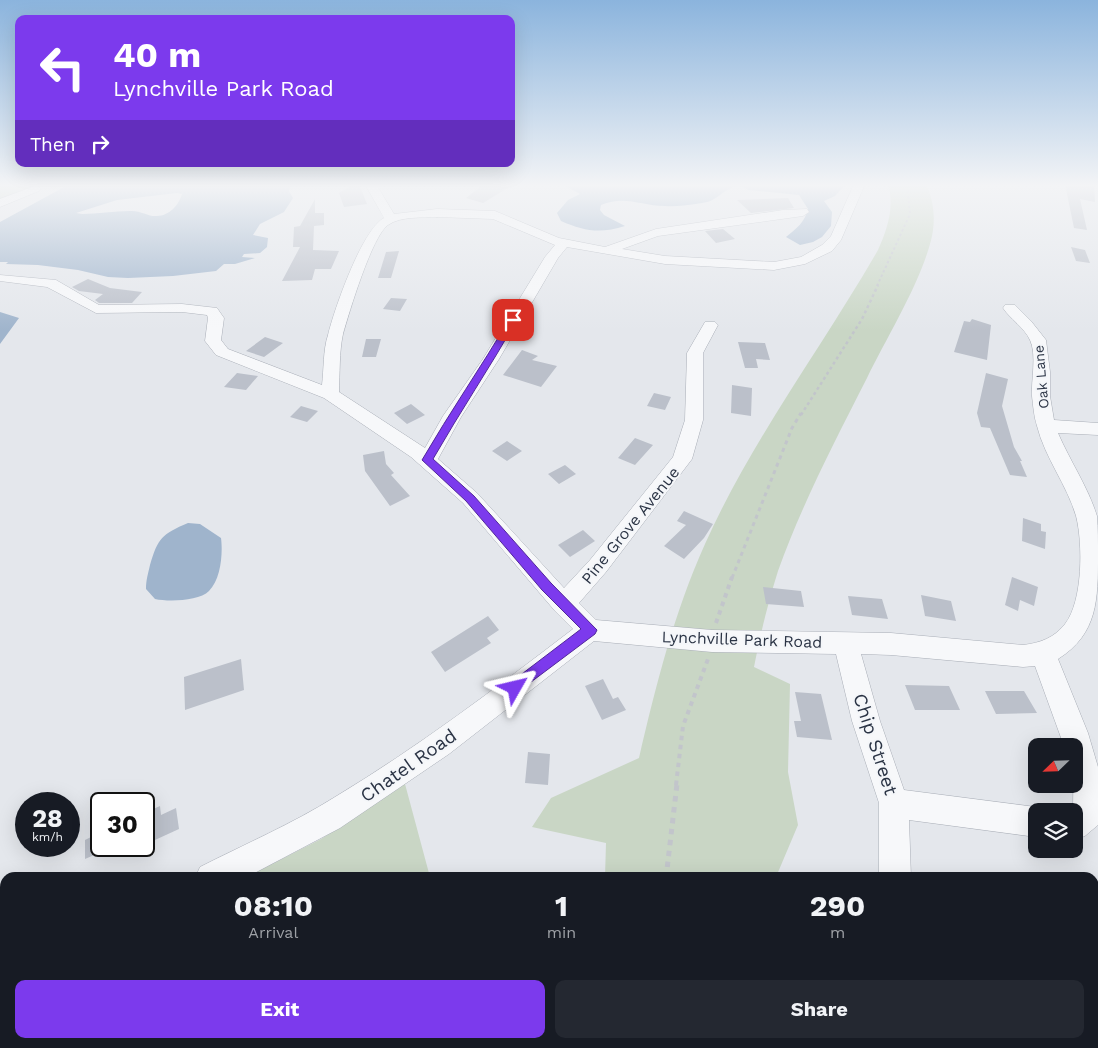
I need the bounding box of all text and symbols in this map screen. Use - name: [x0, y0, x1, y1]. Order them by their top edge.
- text: 40 m: [113, 34, 201, 76]
- icon: left: [30, 35, 95, 100]
- text: Lynchville Park Road: [113, 76, 334, 101]
- icon: right: [86, 130, 114, 158]
- text: Then: [30, 133, 76, 156]
- pin: [492, 299, 534, 341]
- icon: arrive: [499, 306, 527, 334]
- street label: Oak Lane: [1030, 345, 1052, 409]
- street label: Pine Grove Avenue: [577, 463, 683, 588]
- street label: Lynchville Park Road: [661, 627, 823, 652]
- position arrow: [488, 661, 540, 713]
- street label: Chip Street: [848, 690, 903, 798]
- street label: Chatel Road: [356, 724, 461, 807]
- north arrow: [1028, 738, 1082, 792]
- map controls: [1028, 738, 1083, 858]
- speed limit sign: 30: [90, 792, 155, 857]
- button: layers: [1028, 803, 1083, 858]
- text: 28: [32, 804, 63, 833]
- text: km/h: [32, 830, 63, 844]
- text: 08:10: [234, 888, 313, 923]
- text: 1: [555, 888, 568, 923]
- text: 290: [810, 888, 865, 923]
- text: Arrival: [248, 923, 298, 942]
- text: min: [547, 923, 576, 942]
- text: m: [830, 923, 845, 942]
- button: Exit: [15, 980, 545, 1038]
- button: Share: [555, 980, 1084, 1038]

